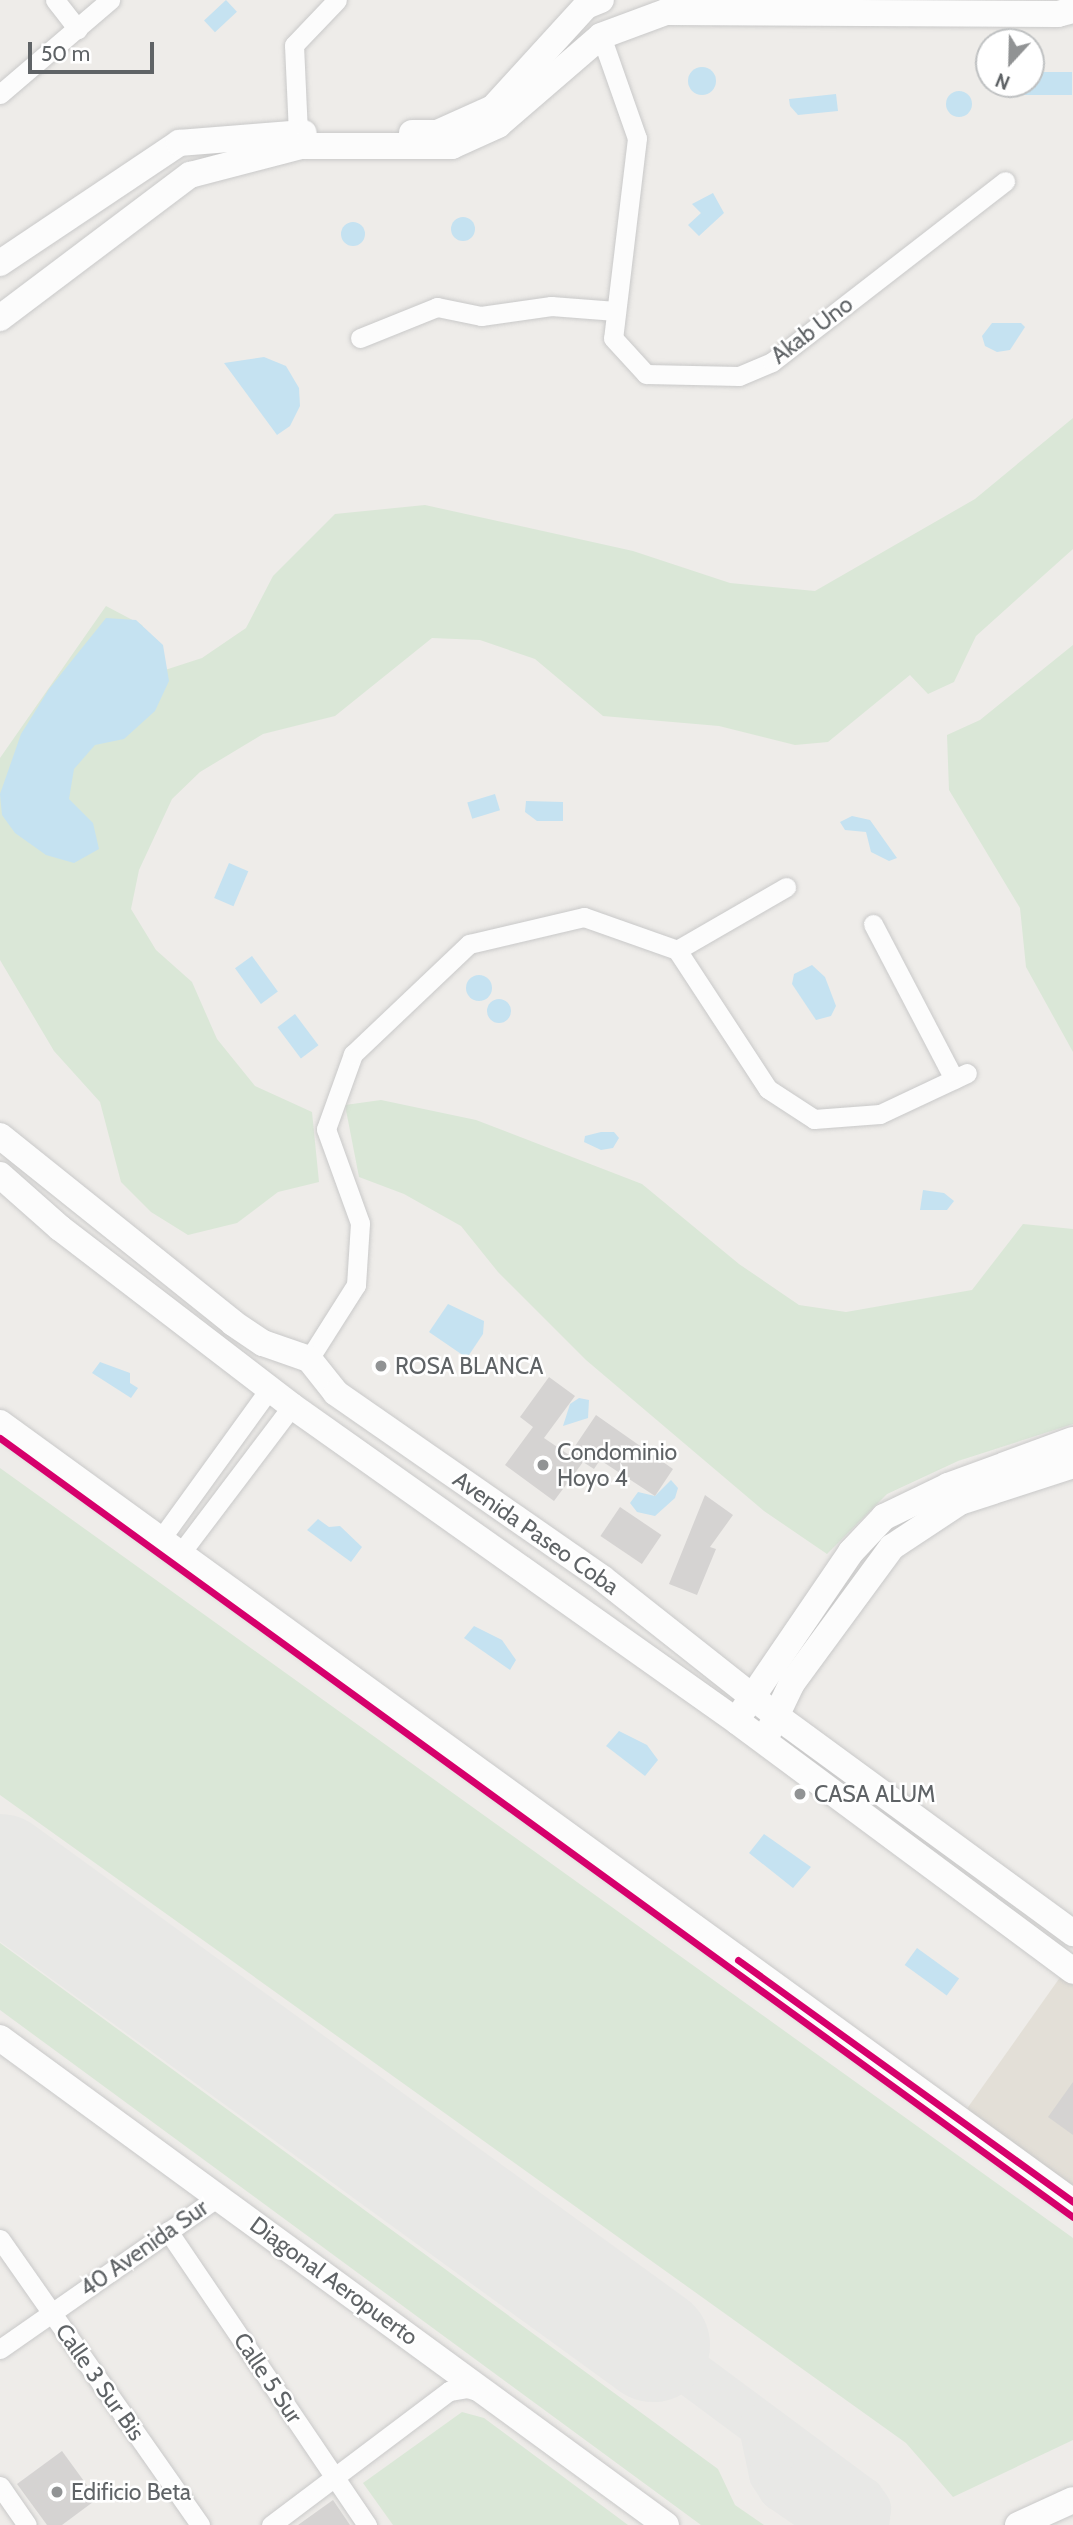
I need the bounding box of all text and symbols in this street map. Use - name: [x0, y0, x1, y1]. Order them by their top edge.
- scale bar: [32, 28, 158, 72]
- north arrow: [975, 28, 1045, 98]
- text: 50 m: [41, 41, 90, 66]
- text: N: [992, 68, 1013, 94]
- street label: Akab Uno: [766, 290, 858, 370]
- place label: ROSA BLANCA: [395, 1352, 543, 1380]
- marker: ROSA BLANCA: [373, 1358, 389, 1374]
- place label: Condominio Hoyo 4: [557, 1438, 677, 1492]
- marker: Condominio Hoyo 4: [535, 1457, 551, 1473]
- street label: Avenida Paseo Coba: [448, 1465, 624, 1601]
- place label: CASA ALUM: [814, 1780, 936, 1808]
- marker: CASA ALUM: [792, 1786, 808, 1802]
- street label: 40 Avenida Sur: [75, 2194, 213, 2302]
- street label: Diagonal Aeropuerto: [245, 2211, 423, 2351]
- street label: Calle 3 Sur Bis: [50, 2318, 150, 2446]
- street label: Calle 5 Sur: [228, 2328, 308, 2428]
- place label: Edificio Beta: [71, 2478, 191, 2506]
- marker: Edificio Beta: [49, 2484, 65, 2500]

